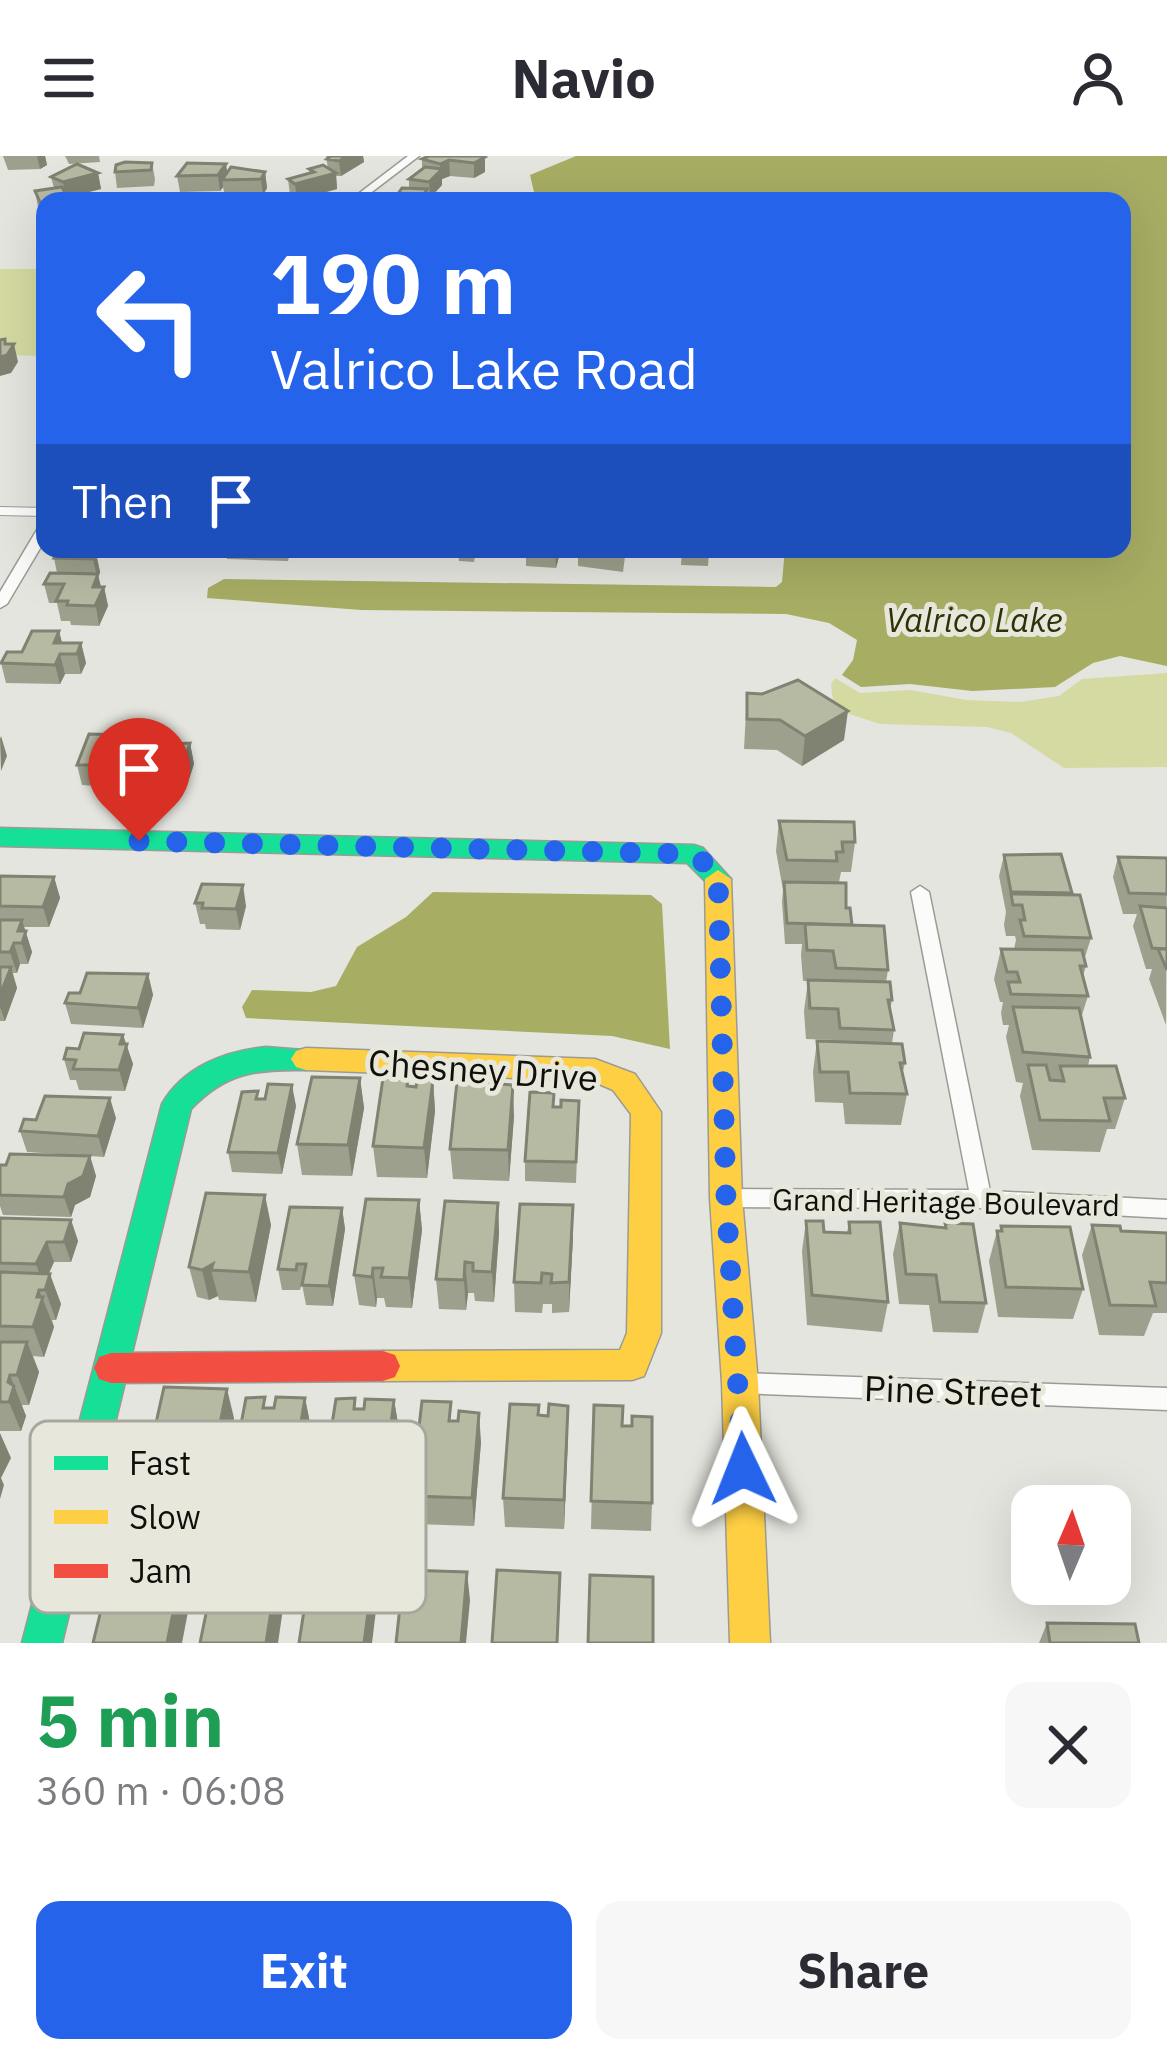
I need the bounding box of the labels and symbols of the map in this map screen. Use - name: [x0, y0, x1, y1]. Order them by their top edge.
- water label: Valrico Lake: [885, 598, 1063, 641]
- pin: [88, 718, 190, 841]
- street label: Chesney Drive: [367, 1038, 599, 1101]
- street label: Grand Heritage Boulevard: [772, 1179, 1120, 1224]
- street label: Pine Street: [863, 1364, 1043, 1417]
- position arrow: [680, 1406, 806, 1532]
- legend: [30, 1421, 426, 1613]
- text: Fast: [129, 1441, 191, 1484]
- north arrow: [1011, 1485, 1131, 1605]
- text: Slow: [129, 1495, 201, 1538]
- text: Jam: [129, 1549, 192, 1592]

